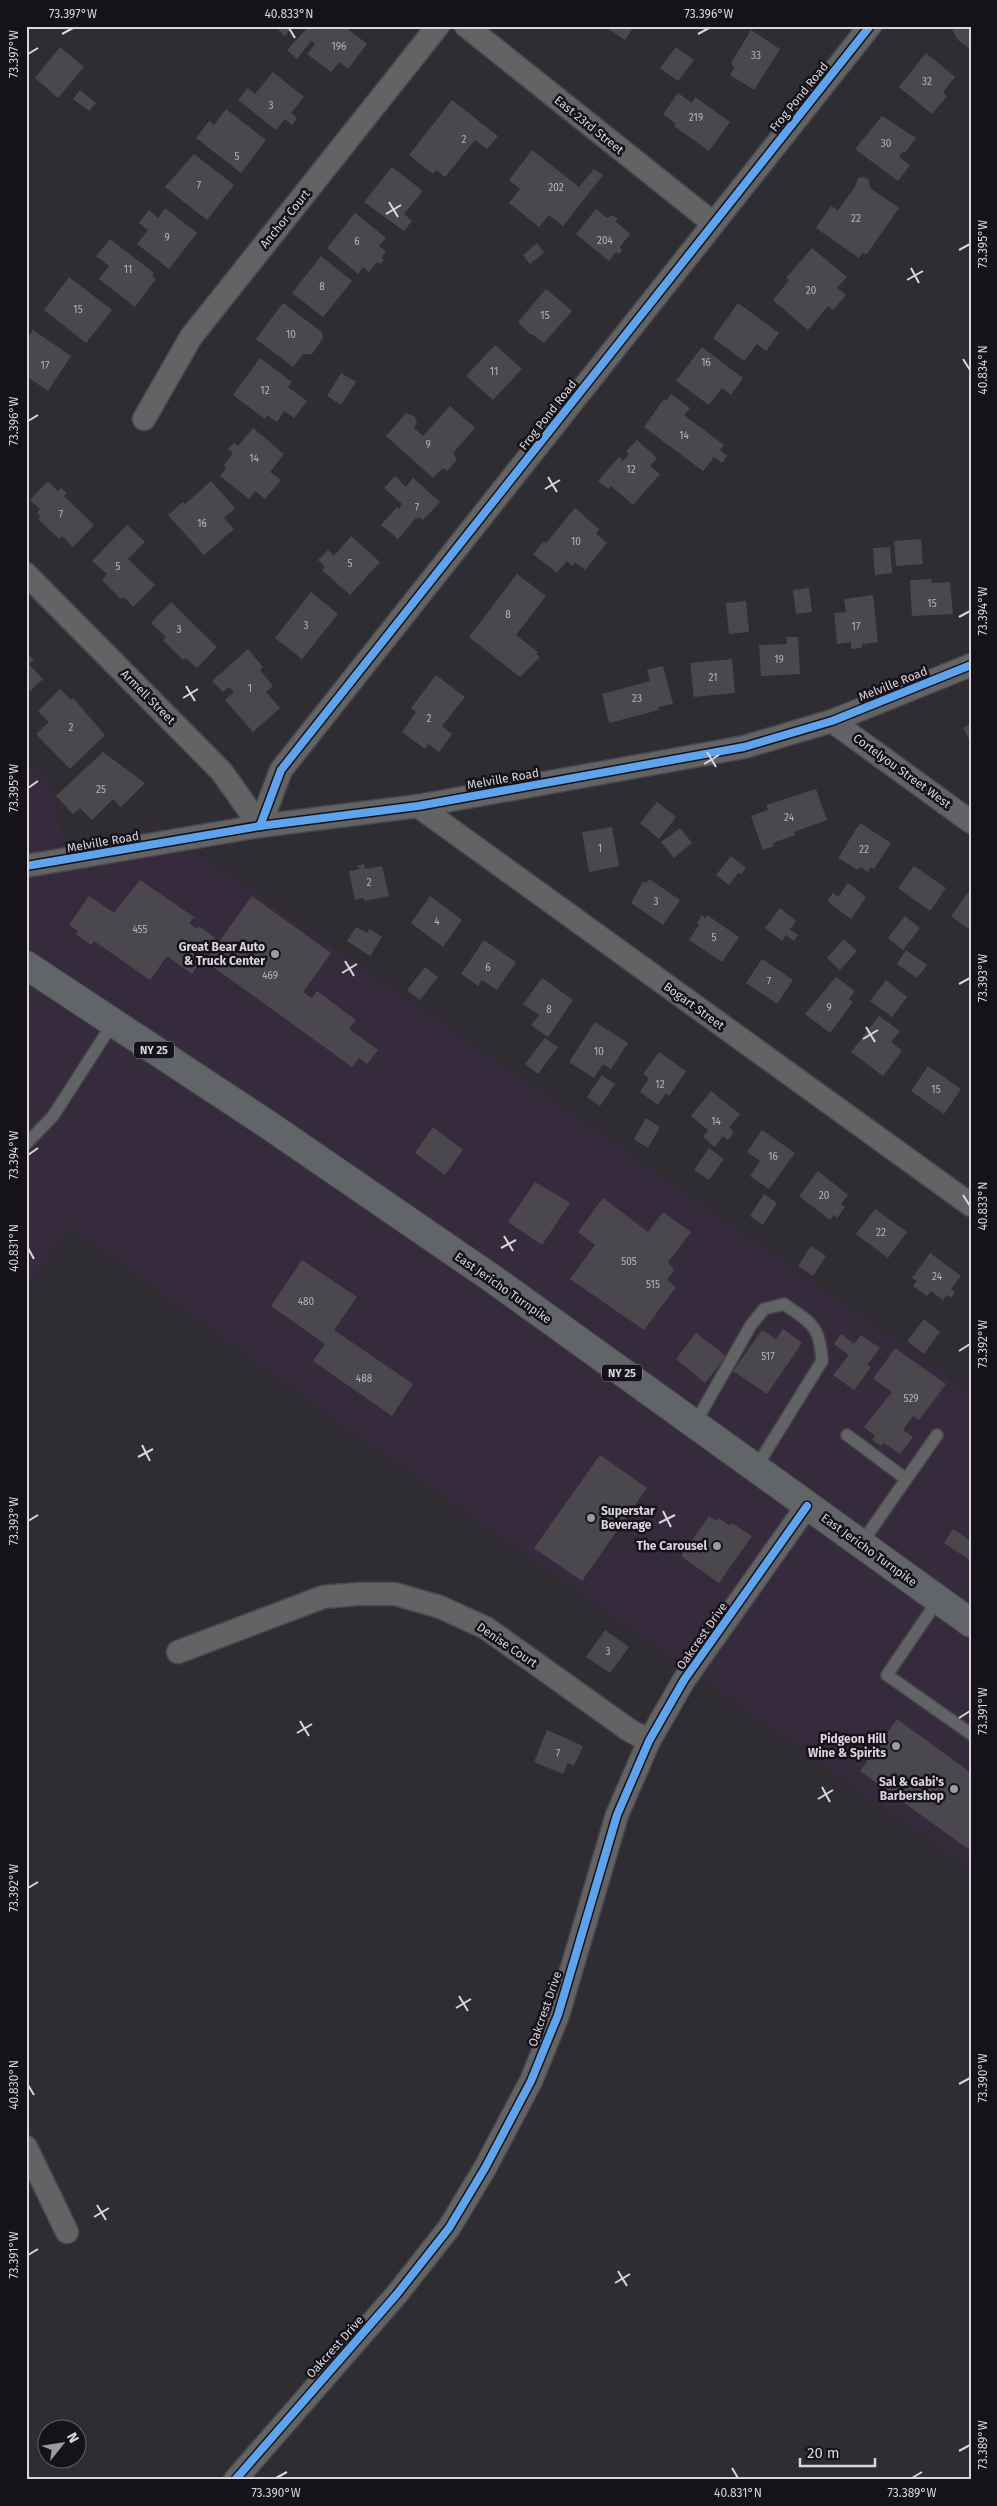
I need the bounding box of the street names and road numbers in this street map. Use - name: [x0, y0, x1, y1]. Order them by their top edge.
- street label: Frog Pond Road: [767, 60, 831, 134]
- street label: East 23rd Street: [552, 93, 627, 158]
- street label: Anchor Court: [257, 187, 313, 251]
- street label: Frog Pond Road: [516, 377, 580, 453]
- street label: Melville Road: [857, 664, 929, 704]
- street label: Armell Street: [118, 667, 179, 728]
- street label: Cortelyou Street West: [850, 731, 954, 812]
- street label: Melville Road: [466, 766, 540, 792]
- street label: Melville Road: [66, 829, 140, 855]
- street label: Bogart Street: [661, 979, 728, 1033]
- road number: NY 25: [134, 1042, 174, 1058]
- street label: East Jericho Turnpike: [452, 1249, 554, 1327]
- road number: NY 25: [602, 1365, 642, 1382]
- street label: East Jericho Turnpike: [819, 1511, 919, 1589]
- street label: Oakcrest Drive: [674, 1600, 730, 1672]
- street label: Denise Court: [474, 1620, 540, 1671]
- street label: Oakcrest Drive: [526, 1970, 564, 2048]
- street label: Oakcrest Drive: [304, 2313, 366, 2381]

